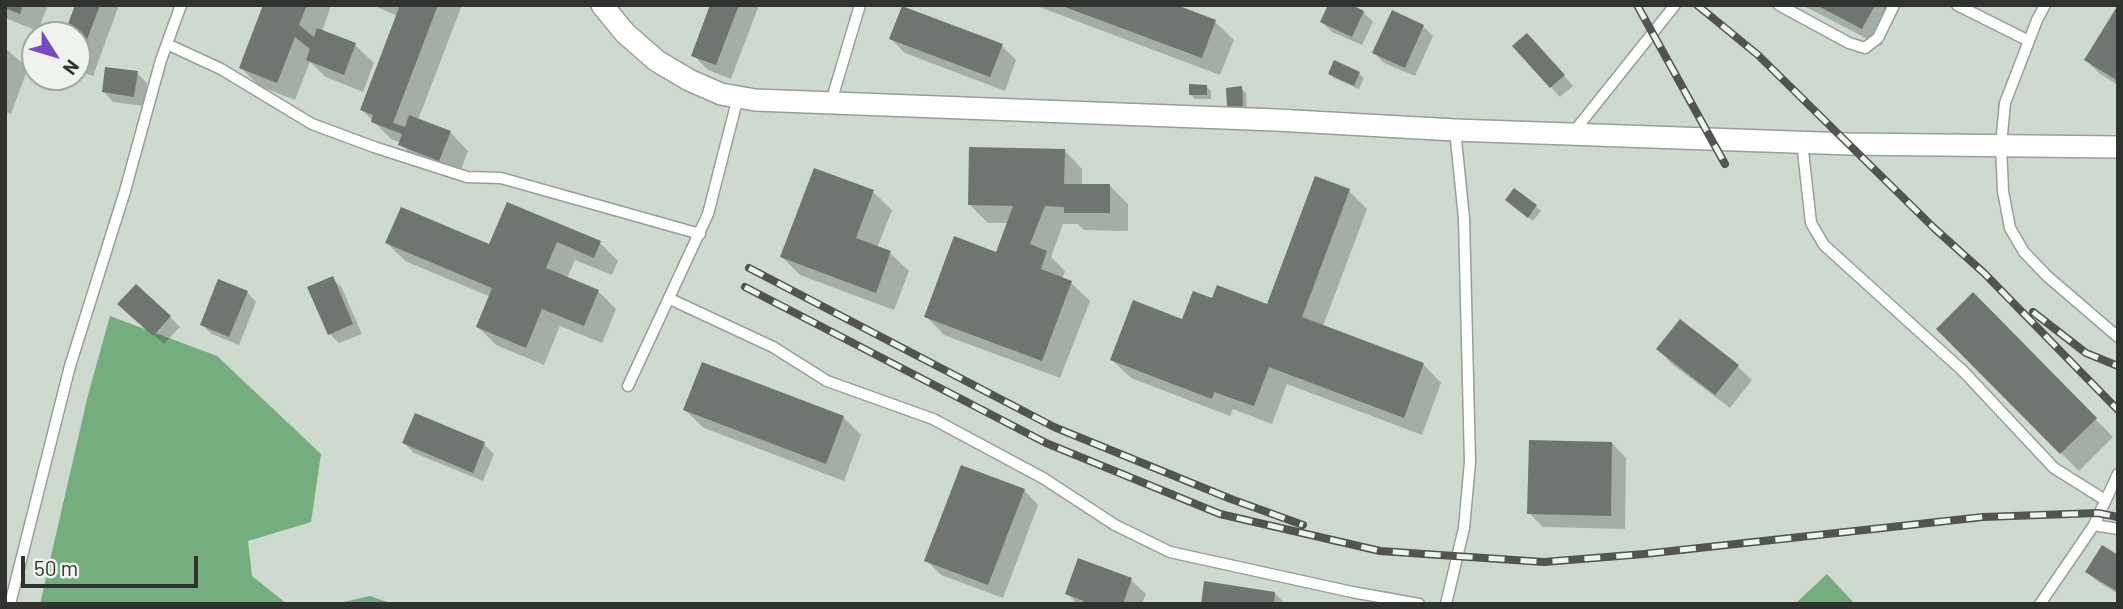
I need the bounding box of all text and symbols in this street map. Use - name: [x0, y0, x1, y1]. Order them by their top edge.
- north arrow: [21, 21, 91, 91]
- text: N: [59, 56, 85, 80]
- scale bar: [24, 542, 201, 586]
- text: 50 m: [34, 555, 78, 580]

